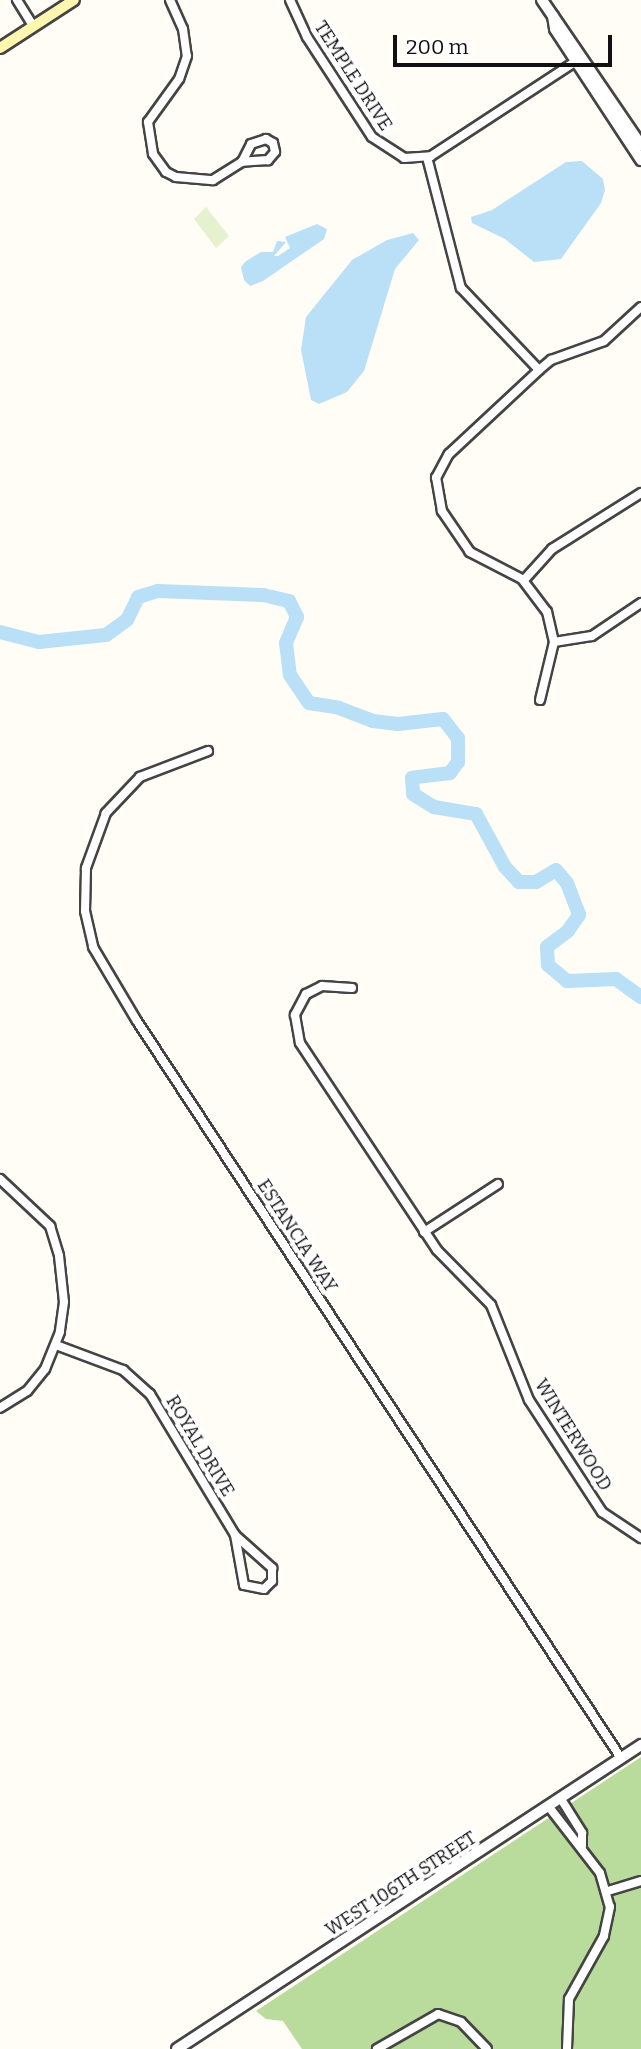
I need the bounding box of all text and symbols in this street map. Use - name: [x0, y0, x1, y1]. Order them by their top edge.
- street label: TEMPLE DRIVE: [310, 17, 396, 135]
- scale bar: [396, 21, 615, 65]
- text: 200 m: [406, 34, 469, 60]
- street label: ESTANCIA WAY: [252, 1175, 342, 1297]
- street label: WINTERWOOD: [530, 1375, 616, 1495]
- street label: ROYAL DRIVE: [161, 1392, 239, 1500]
- street label: WEST 106TH STREET: [322, 1827, 480, 1941]

